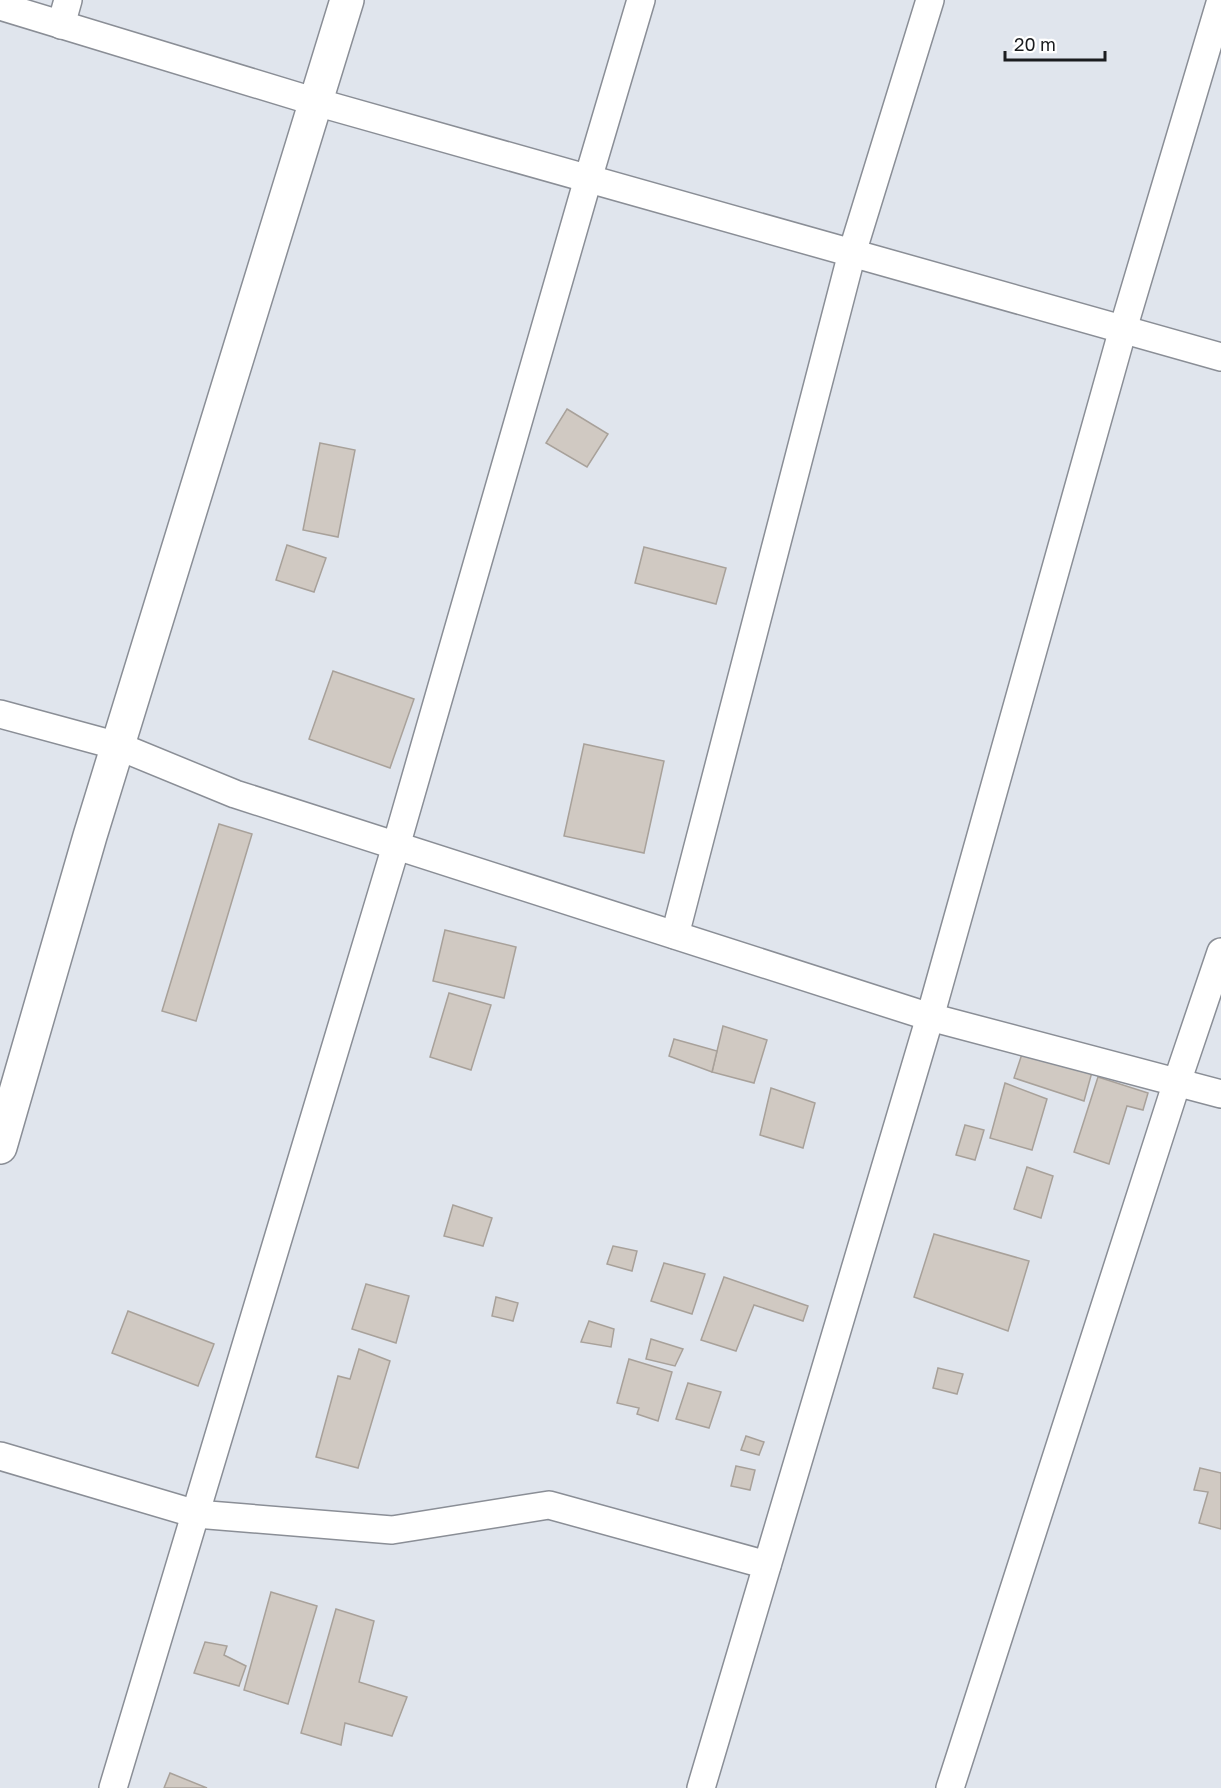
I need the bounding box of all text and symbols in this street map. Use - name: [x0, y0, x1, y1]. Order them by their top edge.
- scale bar: [1005, 24, 1106, 62]
- text: 20 m: [1014, 33, 1056, 55]

